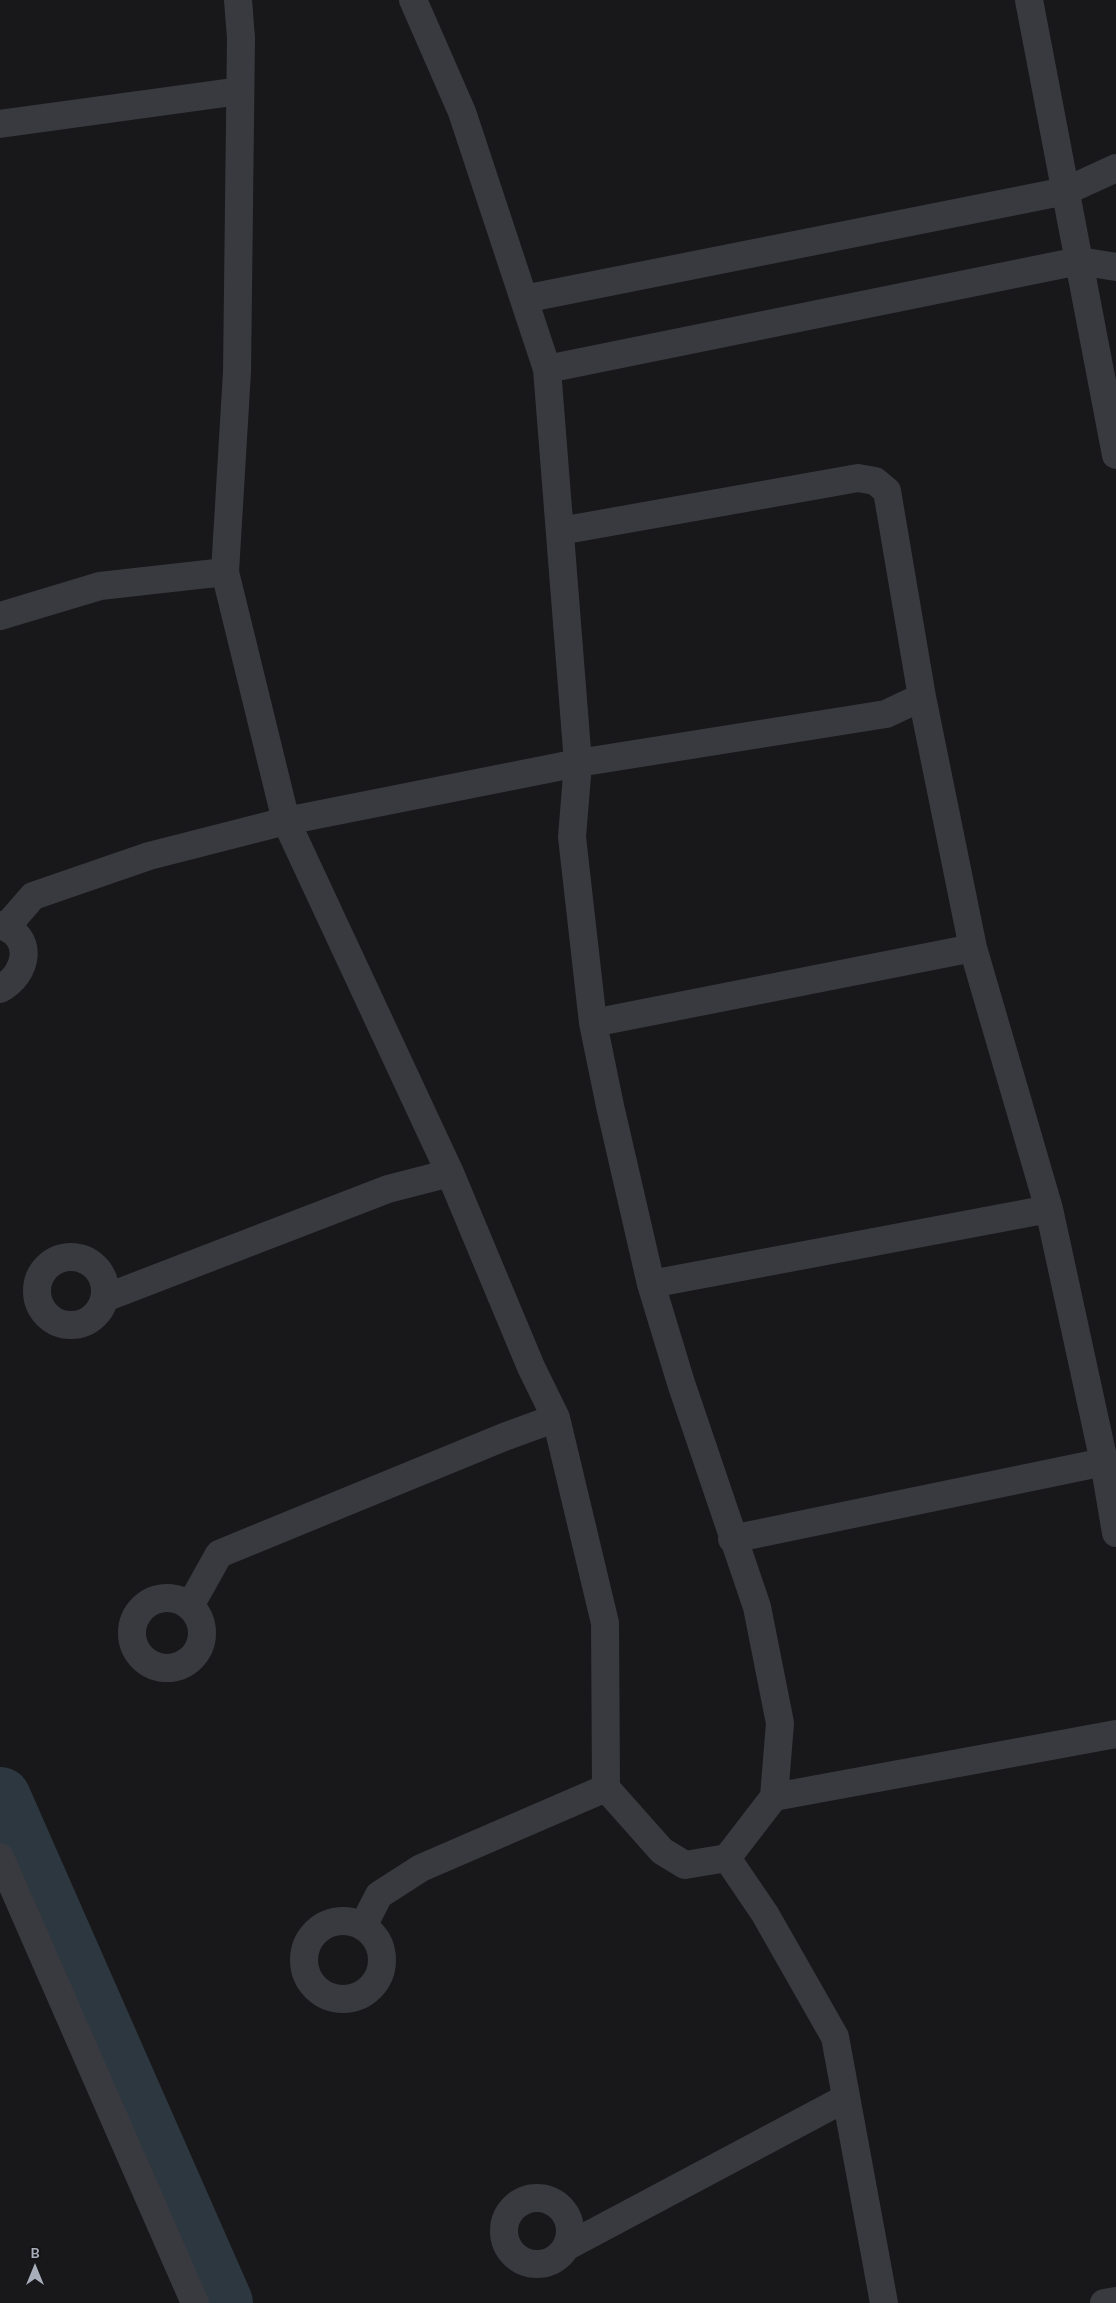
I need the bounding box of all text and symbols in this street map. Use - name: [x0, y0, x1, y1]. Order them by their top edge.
- north arrow: [10, 2243, 60, 2293]
- text: B: [30, 2244, 40, 2261]

